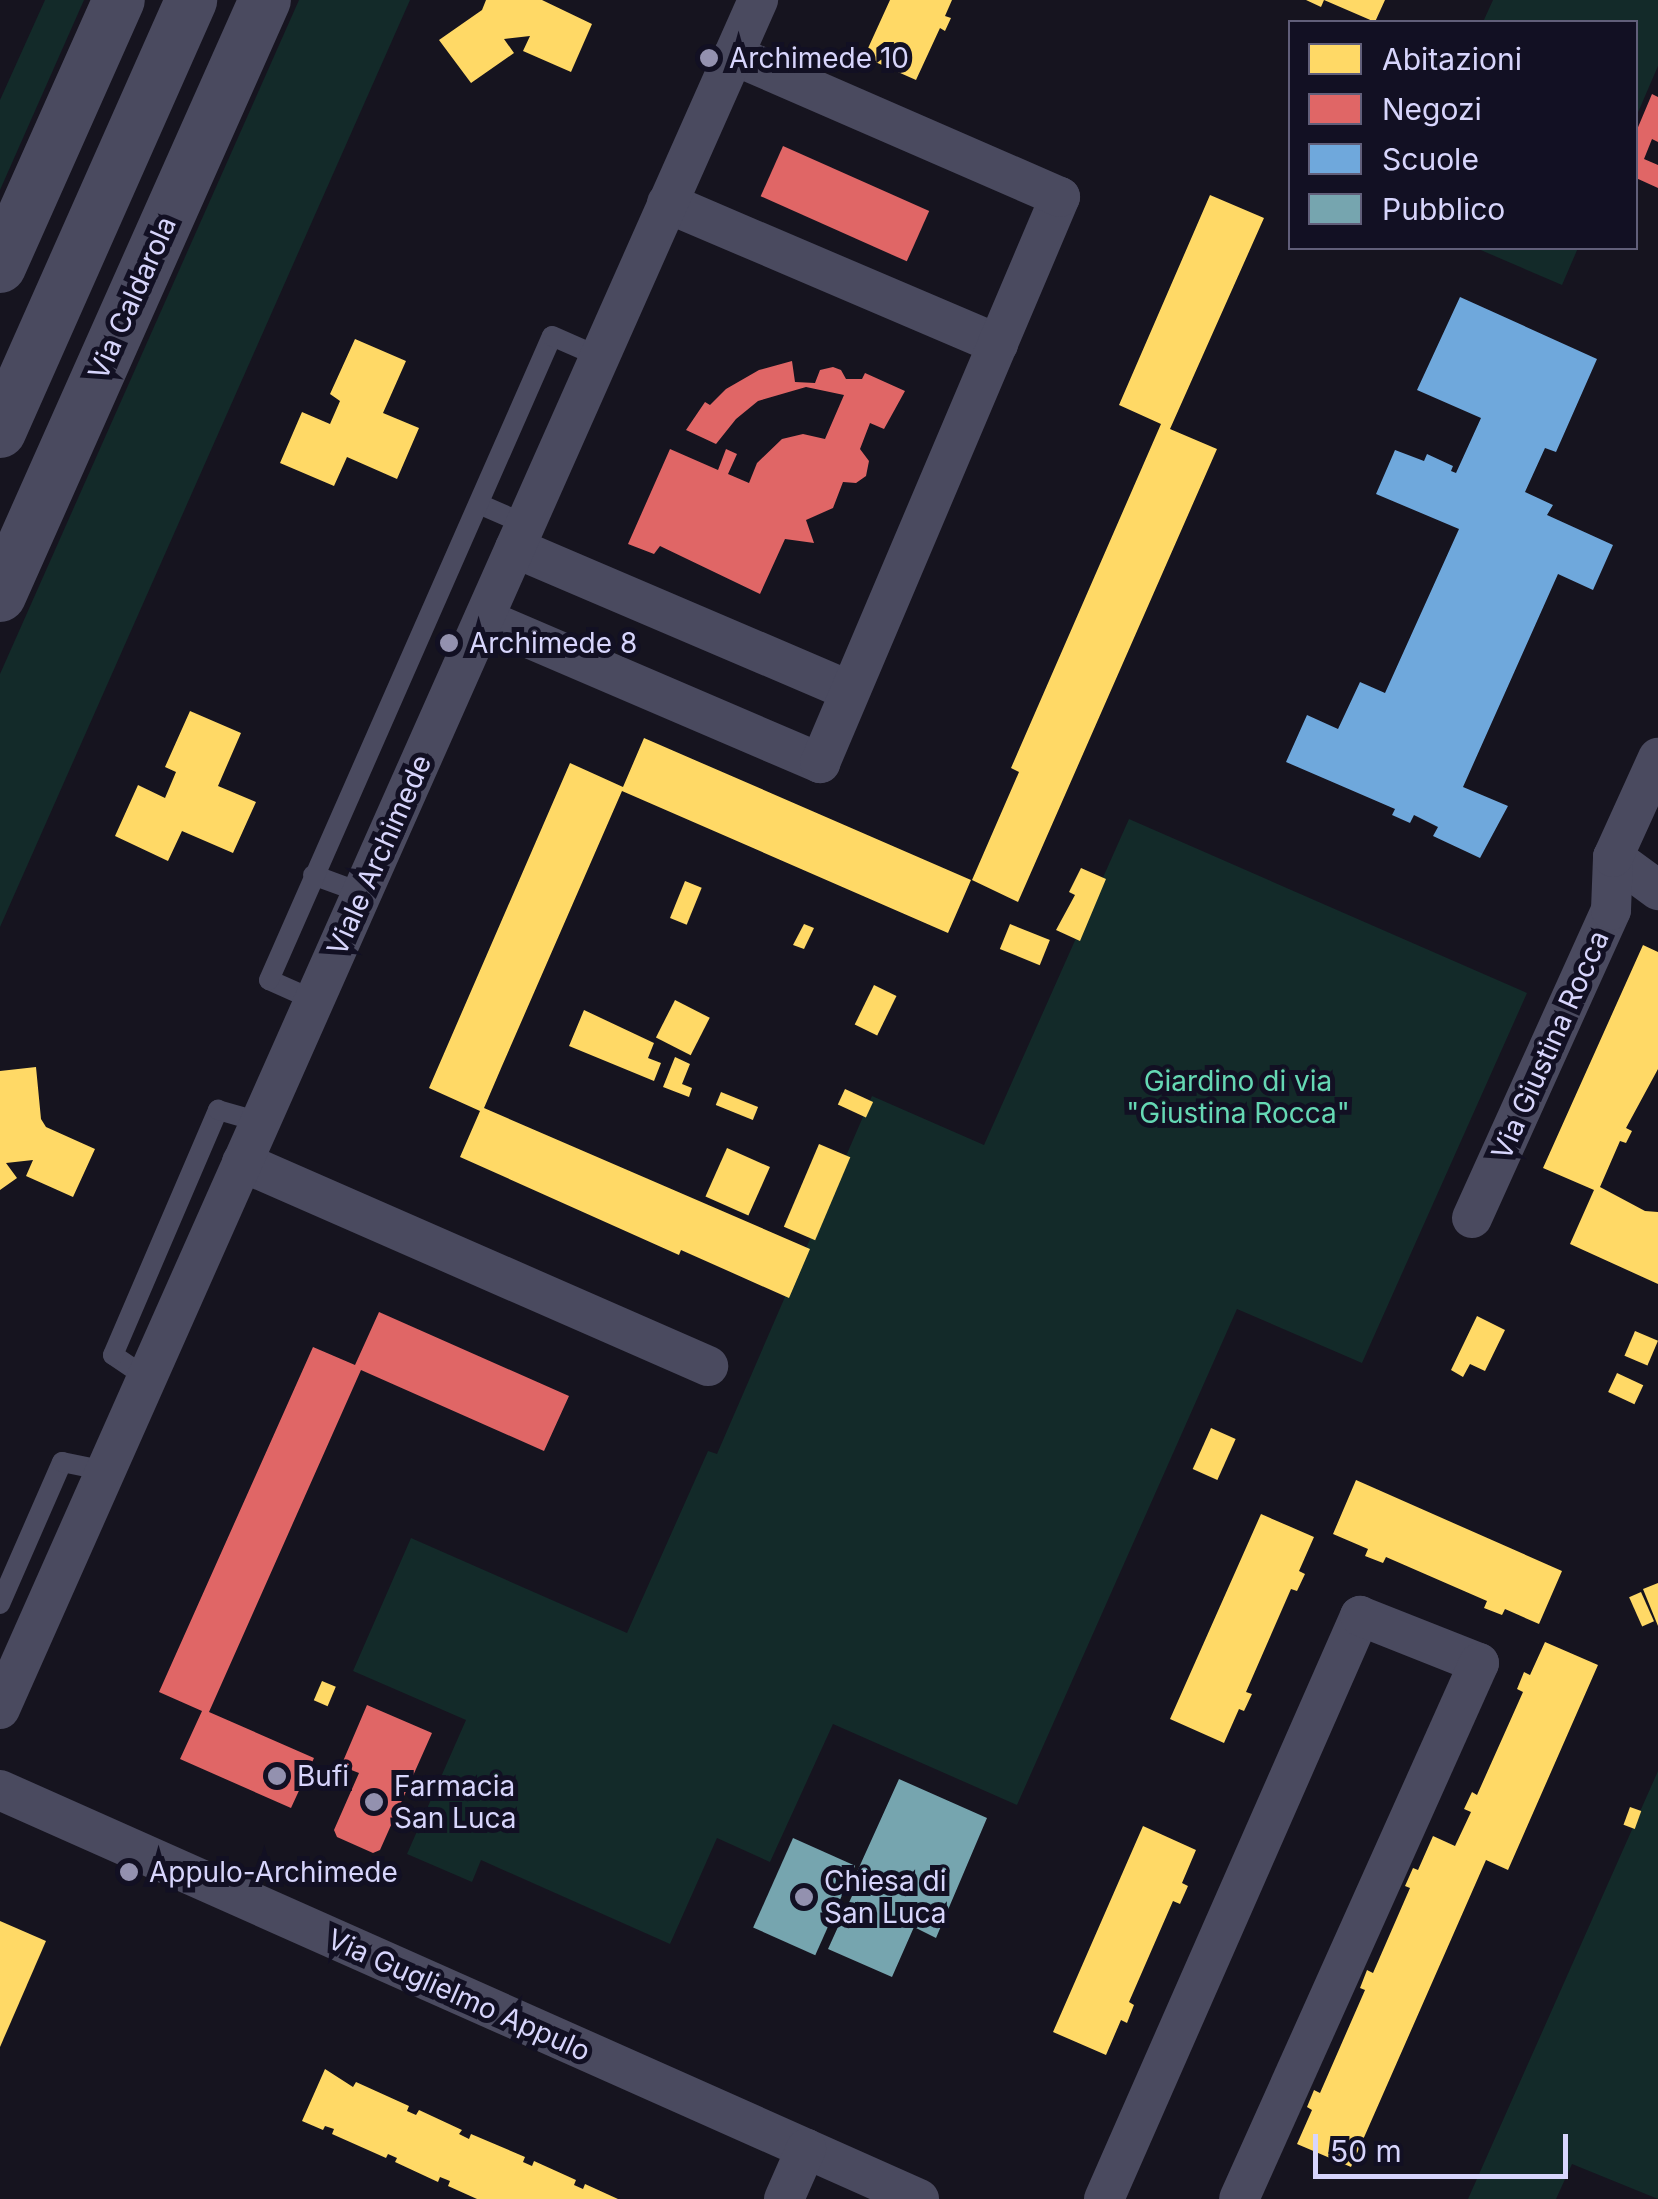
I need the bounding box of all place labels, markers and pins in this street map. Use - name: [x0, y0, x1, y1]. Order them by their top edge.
- place label: Archimede 10: [729, 41, 909, 75]
- marker: Archimede 10: [698, 47, 720, 69]
- place label: Archimede 8: [469, 626, 637, 660]
- marker: Archimede 8: [438, 632, 460, 654]
- place label: Bufi: [297, 1759, 349, 1793]
- marker: Bufi: [266, 1765, 288, 1787]
- place label: Farmacia San Luca: [394, 1769, 516, 1835]
- marker: Farmacia San Luca: [363, 1791, 385, 1813]
- place label: Appulo-Archimede: [149, 1855, 398, 1889]
- marker: Appulo-Archimede: [118, 1861, 140, 1883]
- place label: Chiesa di San Luca: [824, 1864, 946, 1930]
- marker: Chiesa di San Luca: [793, 1886, 815, 1908]

